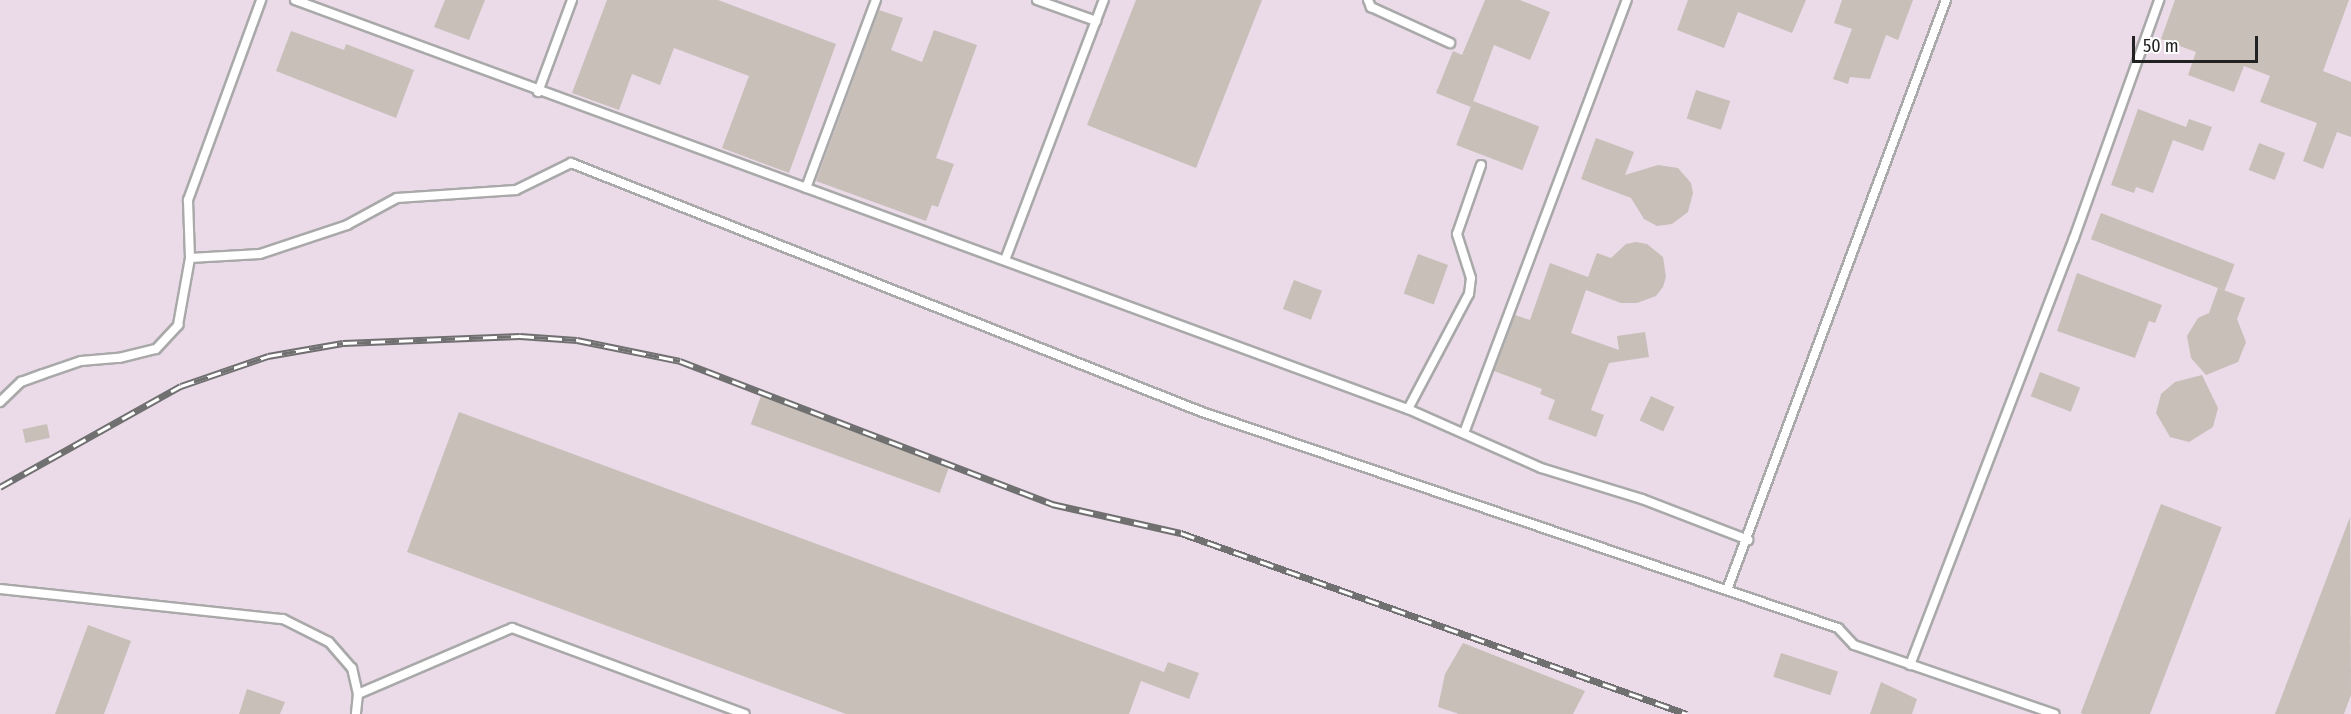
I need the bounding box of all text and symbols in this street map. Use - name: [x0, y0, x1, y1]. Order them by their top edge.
- scale bar: [2135, 24, 2261, 62]
- text: 50 m: [2143, 35, 2179, 57]

